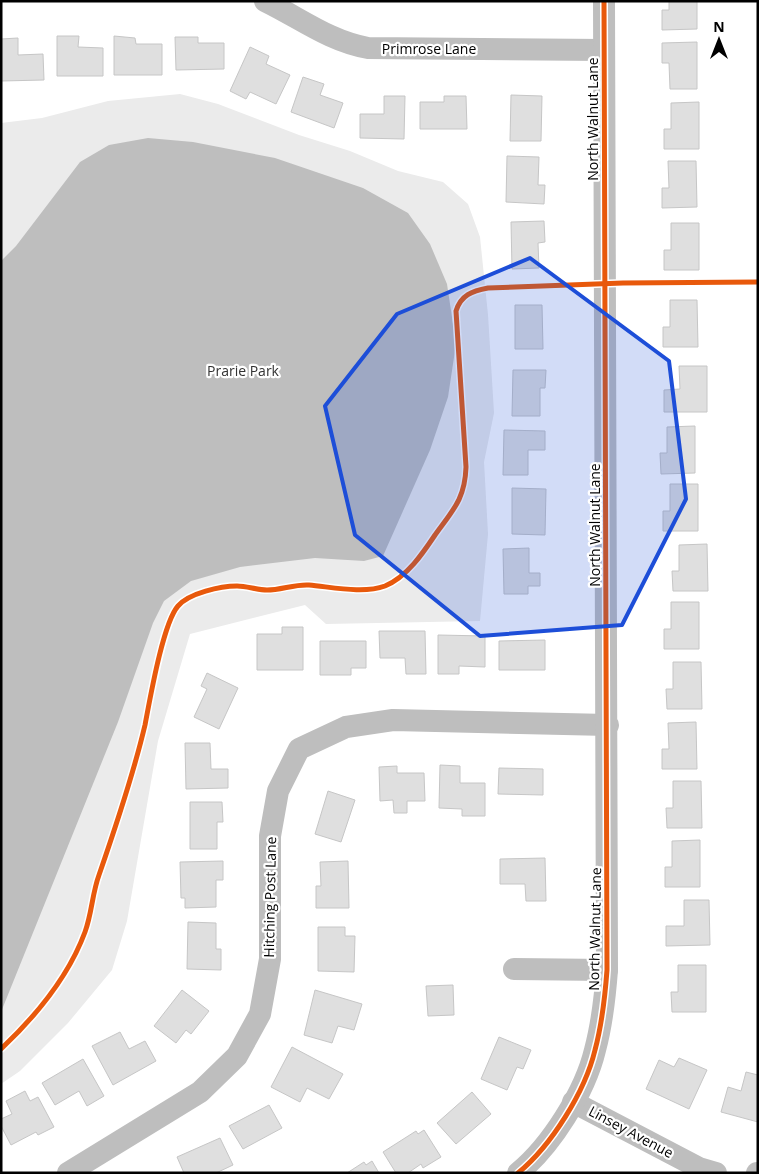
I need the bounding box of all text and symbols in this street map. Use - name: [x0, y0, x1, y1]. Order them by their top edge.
- north arrow: [694, 15, 744, 65]
- text: N: [713, 17, 725, 36]
- street label: Primrose Lane: [382, 39, 476, 58]
- street label: North Walnut Lane: [583, 57, 602, 181]
- park label: Prarie Park: [207, 361, 280, 380]
- street label: North Walnut Lane: [585, 463, 604, 587]
- street label: Hitching Post Lane: [259, 836, 280, 958]
- street label: North Walnut Lane: [584, 867, 605, 991]
- street label: Linsey Avenue: [586, 1101, 677, 1162]

